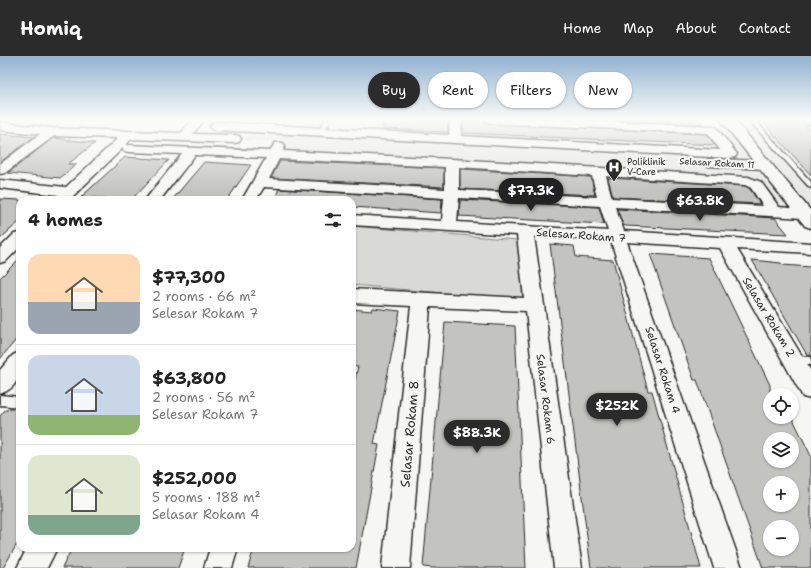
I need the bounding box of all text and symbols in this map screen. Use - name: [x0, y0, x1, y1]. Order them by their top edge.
- text: Homiq: [20, 16, 81, 41]
- text: Home: [563, 19, 602, 37]
- text: Map: [624, 19, 654, 37]
- text: About: [676, 19, 717, 37]
- text: Contact: [739, 19, 791, 37]
- chip: Buy: [368, 72, 420, 108]
- chip: Rent: [428, 72, 488, 108]
- chip: Filters: [496, 72, 566, 108]
- chip: New: [574, 72, 632, 108]
- street label: Selasar Rokam 11: [679, 155, 755, 171]
- place label: Poliklinik V-Care: [627, 156, 666, 178]
- hospital icon: Poliklinik V-Care: [604, 157, 624, 182]
- pin: $77.3K: [498, 178, 564, 212]
- text: $77.3K: [508, 182, 554, 199]
- pin: $63.8K: [667, 188, 733, 222]
- text: $63.8K: [676, 192, 724, 209]
- text: 4 homes: [28, 209, 103, 231]
- icon: filters: [322, 209, 344, 231]
- street label: Selesar Rokam 7: [536, 225, 627, 246]
- text: $77,300: [152, 266, 225, 288]
- icon: home: [60, 270, 108, 318]
- street label: Selasar Rokam 2: [739, 275, 798, 360]
- text: 2 rooms · 66 m²: [152, 288, 256, 305]
- text: Selesar Rokam 7: [152, 305, 258, 322]
- street label: Selasar Rokam 4: [641, 325, 684, 416]
- street label: Selasar Rokam 6: [533, 353, 558, 445]
- text: $63,800: [152, 367, 226, 389]
- icon: home: [60, 371, 108, 419]
- street label: Selasar Rokam 8: [396, 380, 423, 488]
- map controls: [763, 388, 799, 556]
- button: locate: [763, 388, 799, 424]
- text: 2 rooms · 56 m²: [152, 389, 255, 406]
- pin: $252K: [589, 393, 645, 427]
- text: $252K: [595, 397, 639, 414]
- text: Selesar Rokam 7: [152, 406, 258, 423]
- pin: $88.3K: [444, 420, 510, 454]
- text: $88.3K: [453, 424, 501, 441]
- button: layers: [763, 432, 799, 468]
- text: $252,000: [152, 467, 237, 489]
- icon: home: [60, 471, 108, 519]
- button: +: [763, 476, 799, 512]
- text: 5 rooms · 188 m²: [152, 489, 260, 506]
- text: Selasar Rokam 4: [152, 506, 259, 523]
- button: −: [763, 520, 799, 556]

